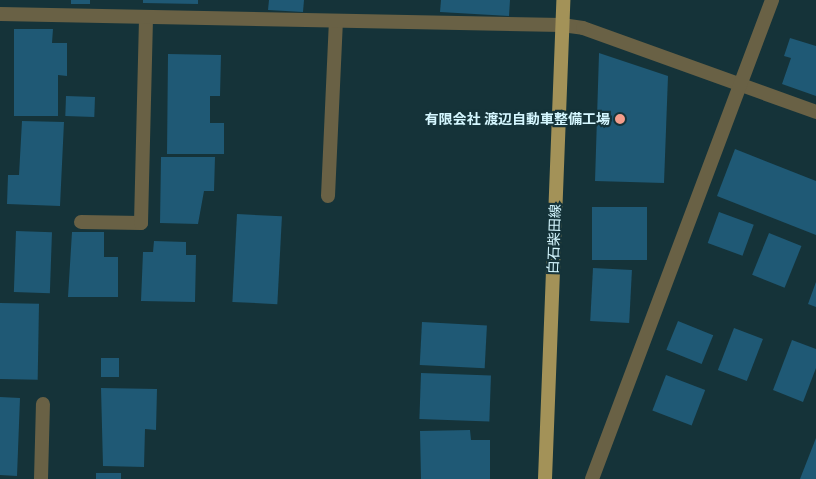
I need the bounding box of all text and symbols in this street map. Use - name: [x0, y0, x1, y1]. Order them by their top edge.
- place label: 有限会社 渡辺自動車整備工場: [425, 111, 610, 127]
- marker: 有限会社 渡辺自動車整備工場: [614, 113, 626, 125]
- street label: 白石柴田線: [544, 204, 564, 274]

